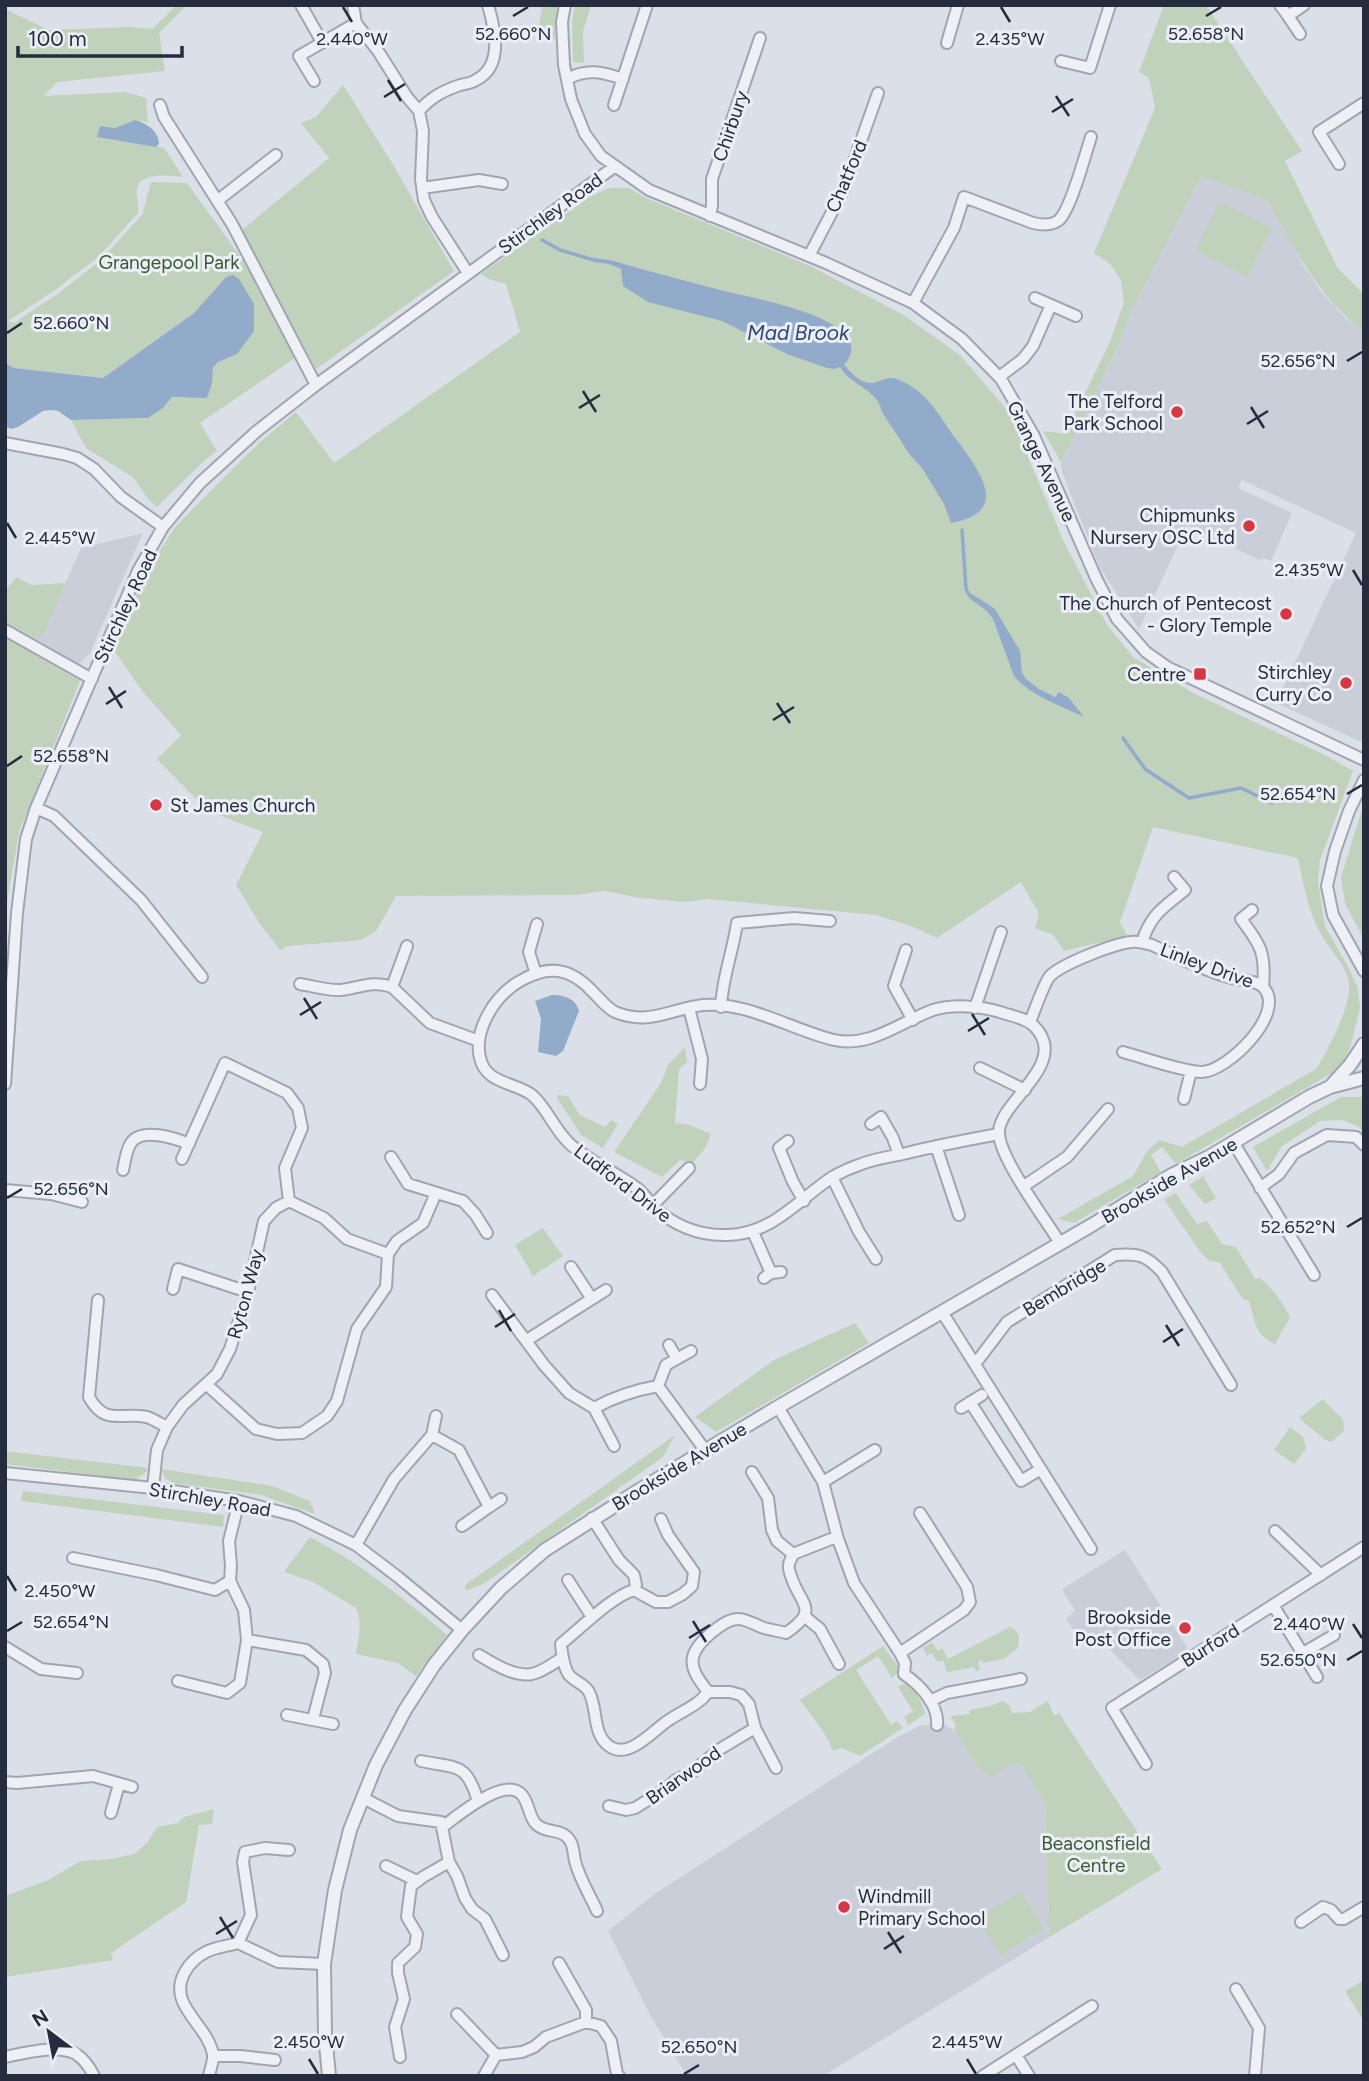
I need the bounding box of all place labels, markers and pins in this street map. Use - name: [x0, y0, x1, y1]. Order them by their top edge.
- place label: The Telford Park School: [1063, 390, 1163, 435]
- marker: The Telford Park School: [1169, 404, 1185, 420]
- place label: Chipmunks Nursery OSC Ltd: [1090, 504, 1235, 549]
- marker: Chipmunks Nursery OSC Ltd: [1241, 518, 1257, 534]
- place label: The Church of Pentecost - Glory Temple: [1060, 592, 1272, 637]
- marker: The Church of Pentecost - Glory Temple: [1278, 606, 1294, 622]
- place label: Stirchley Curry Co: [1255, 661, 1332, 706]
- place label: Centre: [1127, 663, 1186, 686]
- marker: Centre: [1192, 666, 1208, 682]
- marker: Stirchley Curry Co: [1338, 675, 1354, 691]
- place label: St James Church: [170, 794, 315, 817]
- marker: St James Church: [148, 797, 164, 813]
- place label: Brookside Post Office: [1075, 1606, 1171, 1651]
- marker: Brookside Post Office: [1177, 1620, 1193, 1636]
- place label: Windmill Primary School: [858, 1885, 986, 1930]
- marker: Windmill Primary School: [836, 1899, 852, 1915]

